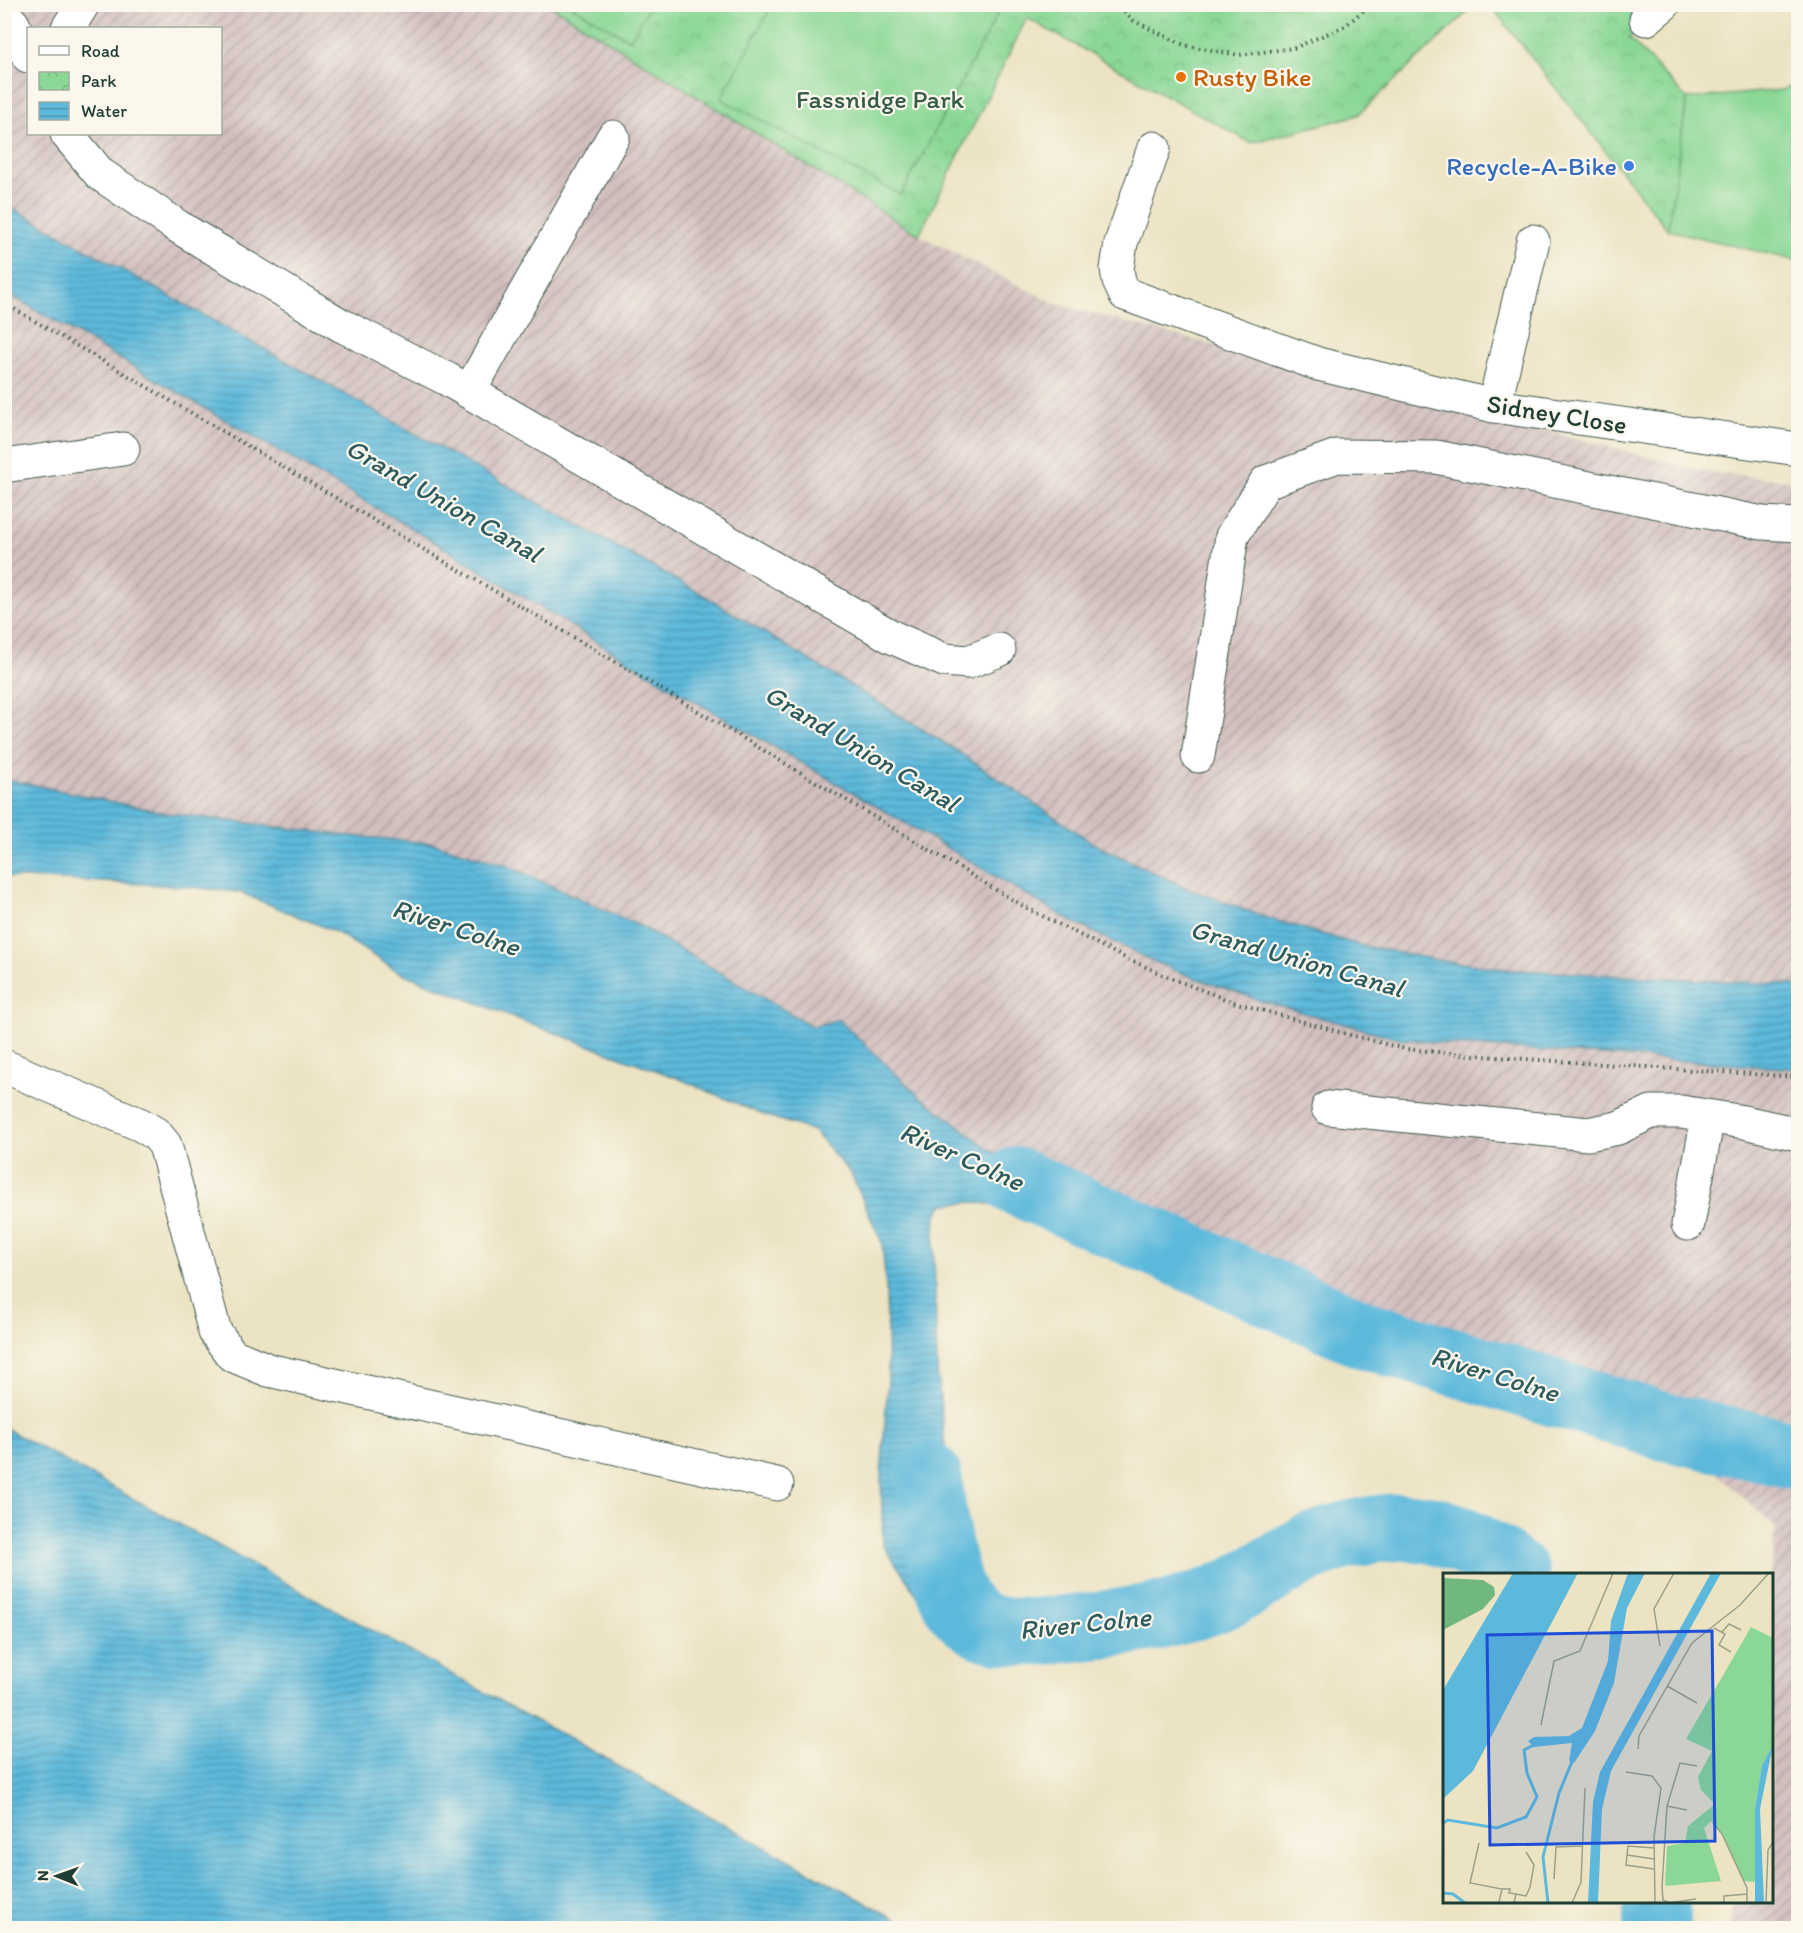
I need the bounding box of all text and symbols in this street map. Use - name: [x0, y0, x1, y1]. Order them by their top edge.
- legend: [27, 27, 222, 135]
- text: Road: [81, 40, 120, 62]
- place label: Rusty Bike: [1193, 61, 1312, 93]
- text: Park: [81, 70, 116, 92]
- marker: Rusty Bike: [1174, 70, 1188, 84]
- park label: Fassnidge Park: [796, 83, 964, 115]
- text: Water: [81, 100, 127, 122]
- place label: Recycle-A-Bike: [1446, 150, 1617, 182]
- marker: Recycle-A-Bike: [1622, 159, 1636, 173]
- street label: Sidney Close: [1485, 387, 1629, 441]
- water label: Grand Union Canal: [340, 431, 550, 571]
- water label: Grand Union Canal: [759, 677, 967, 820]
- water label: River Colne: [388, 891, 525, 963]
- water label: Grand Union Canal: [1186, 912, 1410, 1005]
- water label: River Colne: [895, 1114, 1030, 1198]
- water label: River Colne: [1427, 1339, 1564, 1409]
- inset map: [1443, 1573, 1773, 1903]
- water label: River Colne: [1018, 1600, 1153, 1646]
- north arrow: [27, 1846, 87, 1906]
- text: N: [33, 1870, 52, 1881]

